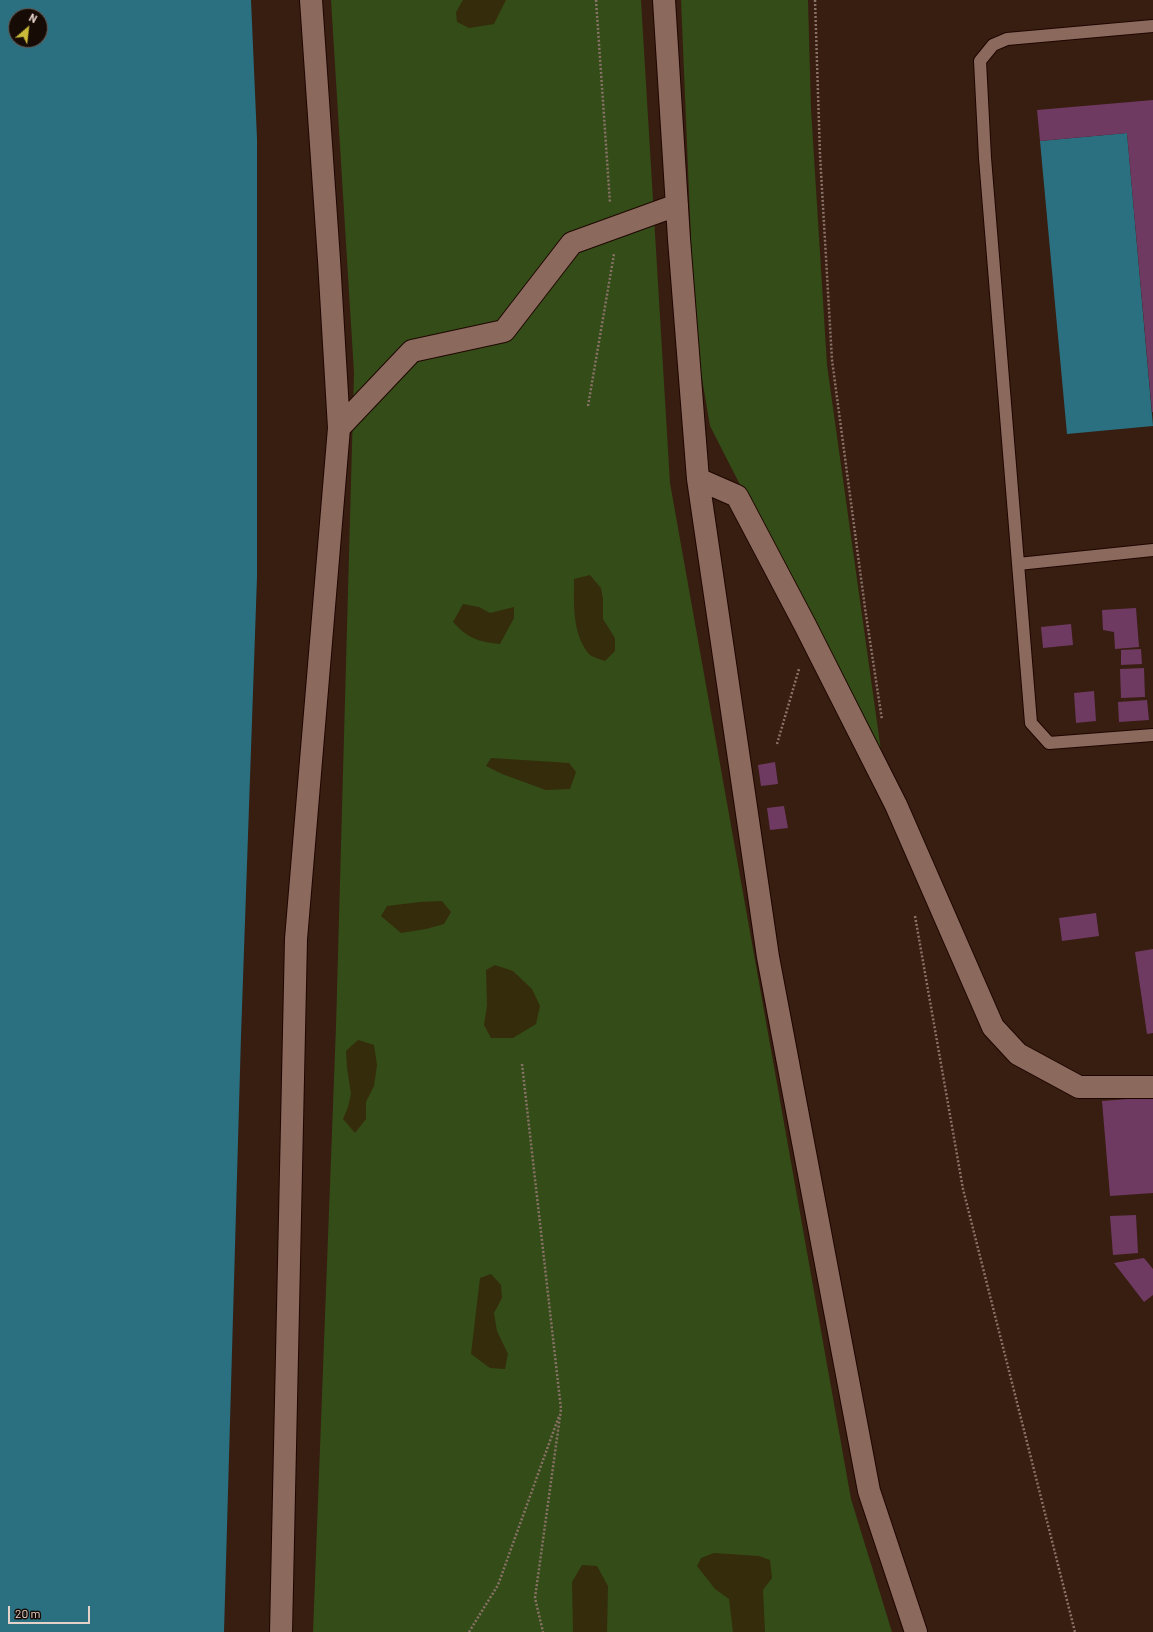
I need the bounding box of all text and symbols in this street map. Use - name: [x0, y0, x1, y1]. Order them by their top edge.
- north arrow: [8, 8, 48, 48]
- text: N: [27, 10, 40, 25]
- scale bar: [10, 1598, 92, 1624]
- text: 20 m: [15, 1606, 41, 1620]

